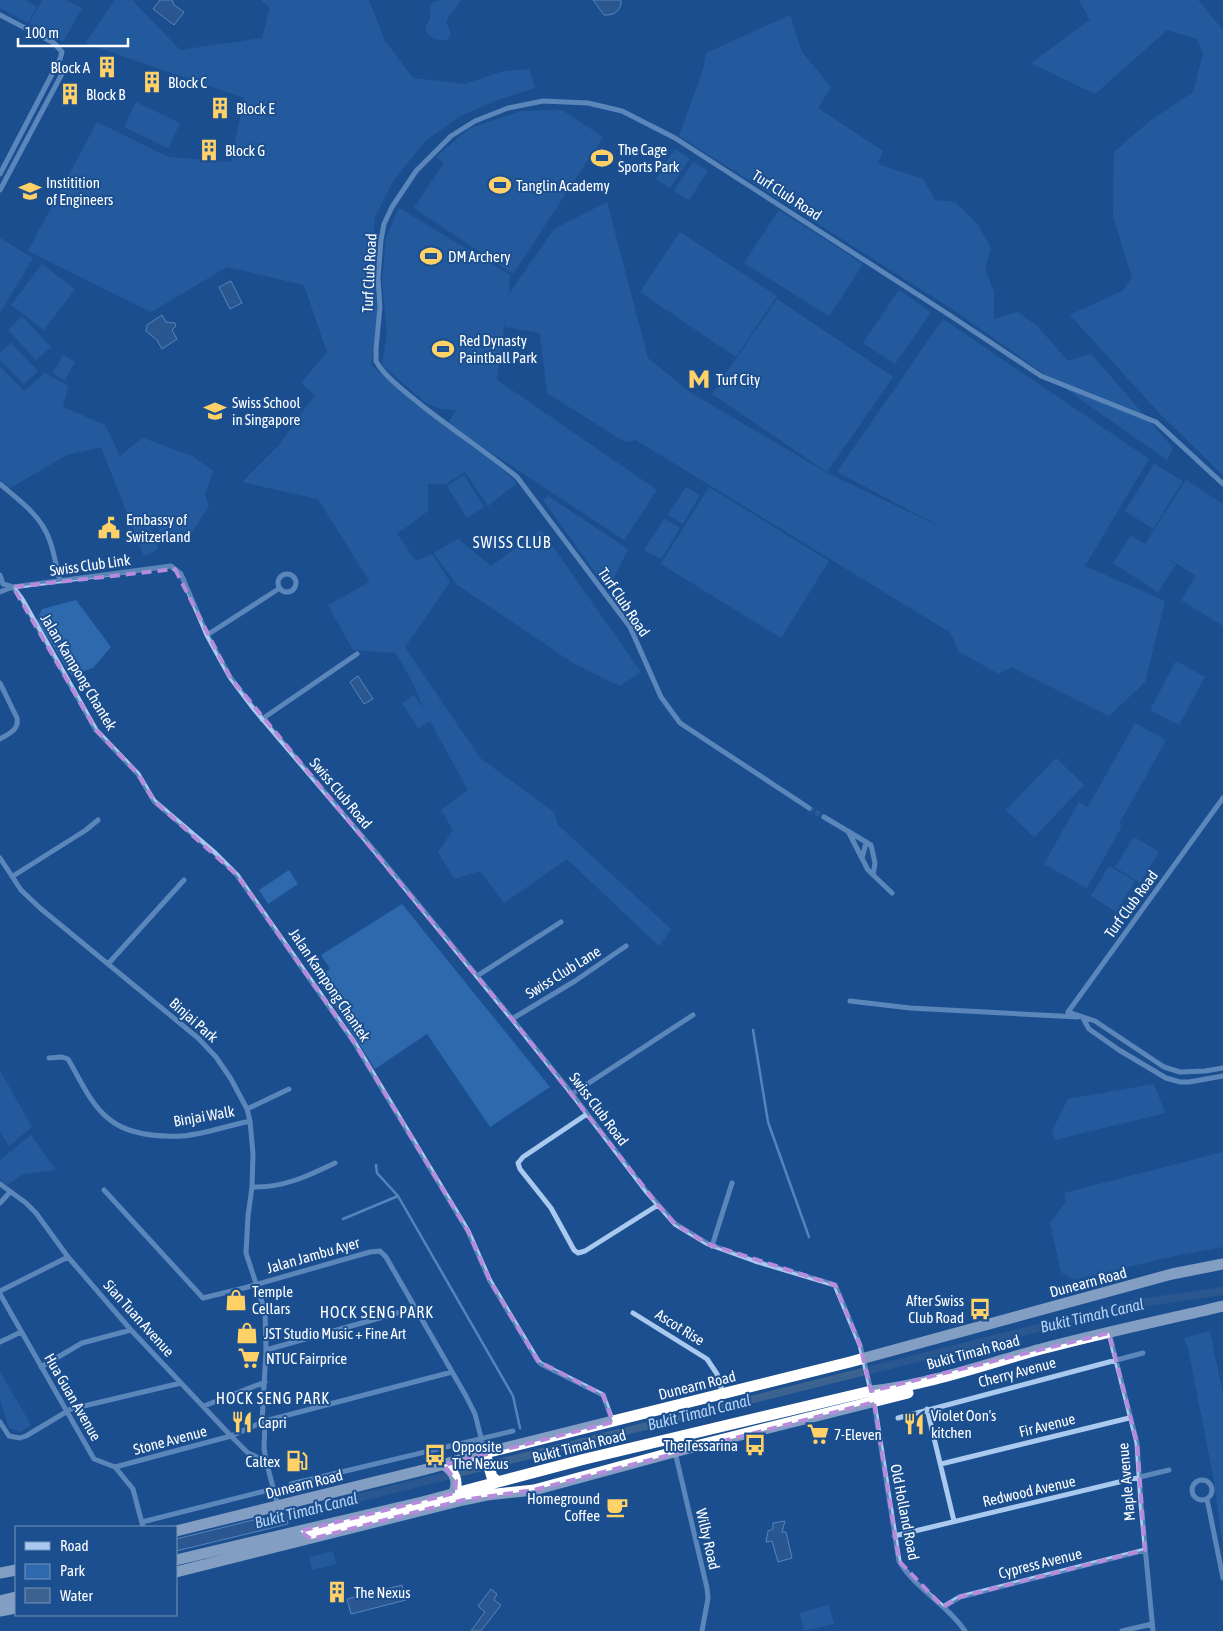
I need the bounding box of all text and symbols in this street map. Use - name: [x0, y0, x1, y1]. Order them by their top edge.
- scale bar: [18, 15, 128, 47]
- text: 100 m: [25, 24, 59, 41]
- building icon: Block A: [94, 54, 120, 80]
- place label: Block A: [50, 59, 91, 76]
- building icon: Block C: [139, 69, 165, 95]
- place label: Block C: [168, 74, 207, 91]
- building icon: Block B: [57, 81, 83, 107]
- place label: Block B: [86, 86, 125, 103]
- building icon: Block E: [207, 95, 233, 121]
- place label: Block E: [236, 100, 275, 117]
- building icon: Block G: [196, 137, 222, 163]
- place label: The Cage Sports Park: [618, 141, 680, 175]
- place label: Block G: [225, 142, 265, 159]
- sports icon: The Cage Sports Park: [589, 145, 615, 171]
- street label: Turf Club Road: [749, 166, 825, 224]
- sports icon: Tanglin Academy: [487, 172, 513, 198]
- place label: Institition of Engineers: [46, 174, 113, 208]
- place label: Tanglin Academy: [516, 177, 610, 194]
- school or university icon: Institition of Engineers: [17, 178, 43, 204]
- street label: Turf Club Road: [358, 233, 380, 313]
- sports icon: DM Archery: [418, 243, 444, 269]
- place label: DM Archery: [448, 248, 511, 265]
- place label: Red Dynasty Paintball Park: [459, 332, 538, 366]
- sports icon: Red Dynasty Paintball Park: [430, 336, 456, 362]
- metro station icon: Turf City: [686, 366, 712, 392]
- place label: Turf City: [716, 371, 760, 388]
- place label: Swiss School in Singapore: [232, 394, 301, 428]
- school or university icon: Swiss School in Singapore: [202, 398, 228, 424]
- place label: Embassy of Switzerland: [126, 511, 191, 545]
- public building icon: Embassy of Switzerland: [96, 515, 122, 541]
- district label: SWISS CLUB: [473, 533, 551, 551]
- street label: Swiss Club Link: [48, 551, 132, 579]
- street label: Turf Club Road: [595, 564, 653, 640]
- street label: Jalan Kampong Chantek: [38, 611, 121, 734]
- street label: Swiss Club Road: [307, 754, 375, 832]
- street label: Turf Club Road: [1101, 867, 1161, 941]
- street label: Jalan Kampong Chantek: [286, 925, 374, 1045]
- street label: Swiss Club Lane: [522, 942, 604, 1002]
- street label: Binjai Park: [166, 994, 222, 1046]
- street label: Swiss Club Road: [566, 1069, 632, 1149]
- street label: Binjai Walk: [172, 1102, 236, 1130]
- street label: Jalan Jambu Ayer: [265, 1233, 362, 1276]
- street label: Dunearn Road: [1048, 1264, 1128, 1300]
- street label: Sian Tuan Avenue: [100, 1276, 178, 1360]
- place label: Temple Cellars: [252, 1283, 293, 1317]
- shop icon: Temple Cellars: [223, 1287, 249, 1313]
- place label: After Swiss Club Road: [906, 1292, 964, 1326]
- water label: Bukit Timah Canal: [1038, 1294, 1146, 1336]
- bus stop icon: After Swiss Club Road: [967, 1296, 993, 1322]
- district label: HOCK SENG PARK: [320, 1303, 434, 1321]
- street label: Ascot Rise: [652, 1305, 708, 1349]
- shop icon: JST Studio Music + Fine Art: [234, 1320, 260, 1346]
- place label: JST Studio Music + Fine Art: [264, 1325, 406, 1342]
- street label: Bukit Timah Road: [925, 1331, 1021, 1373]
- supermarket icon: NTUC Fairprice: [236, 1345, 262, 1371]
- street label: Hua Guan Avenue: [41, 1350, 105, 1444]
- place label: NTUC Fairprice: [266, 1350, 347, 1367]
- street label: Cherry Avenue: [976, 1353, 1058, 1390]
- street label: Dunearn Road: [657, 1367, 737, 1403]
- district label: HOCK SENG PARK: [216, 1389, 330, 1407]
- water label: Bukit Timah Canal: [646, 1390, 752, 1434]
- place label: Violet Oon's kitchen: [931, 1407, 996, 1441]
- restaurant icon: Capri: [229, 1409, 255, 1435]
- street label: Fir Avenue: [1017, 1410, 1077, 1440]
- restaurant icon: Violet Oon's kitchen: [901, 1411, 927, 1437]
- place label: Capri: [258, 1414, 287, 1431]
- supermarket icon: 7-Eleven: [805, 1421, 831, 1447]
- street label: Stone Avenue: [131, 1422, 209, 1458]
- street label: Bukit Timah Road: [530, 1426, 628, 1466]
- place label: 7-Eleven: [834, 1426, 882, 1443]
- bus stop icon: The Tessarina: [742, 1432, 768, 1458]
- place label: The Tessarina: [663, 1437, 738, 1454]
- place label: Opposite The Nexus: [452, 1438, 509, 1472]
- bus stop icon: Opposite The Nexus: [422, 1442, 448, 1468]
- street label: Maple Avenue: [1114, 1442, 1138, 1522]
- fuel station icon: Caltex: [284, 1448, 310, 1474]
- place label: Caltex: [245, 1453, 280, 1470]
- street label: Old Holland Road: [887, 1463, 923, 1561]
- street label: Dunearn Road: [264, 1466, 344, 1502]
- street label: Redwood Avenue: [981, 1472, 1077, 1510]
- water label: Bukit Timah Canal: [253, 1488, 359, 1532]
- place label: Homeground Coffee: [527, 1490, 600, 1524]
- cafe icon: Homeground Coffee: [604, 1494, 630, 1520]
- street label: Wilby Road: [693, 1507, 723, 1571]
- legend: [15, 1526, 178, 1616]
- text: Road: [60, 1537, 89, 1554]
- street label: Cypress Avenue: [996, 1544, 1084, 1582]
- text: Park: [60, 1562, 85, 1579]
- building icon: The Nexus: [324, 1579, 350, 1605]
- place label: The Nexus: [354, 1584, 411, 1601]
- text: Water: [60, 1587, 93, 1604]

